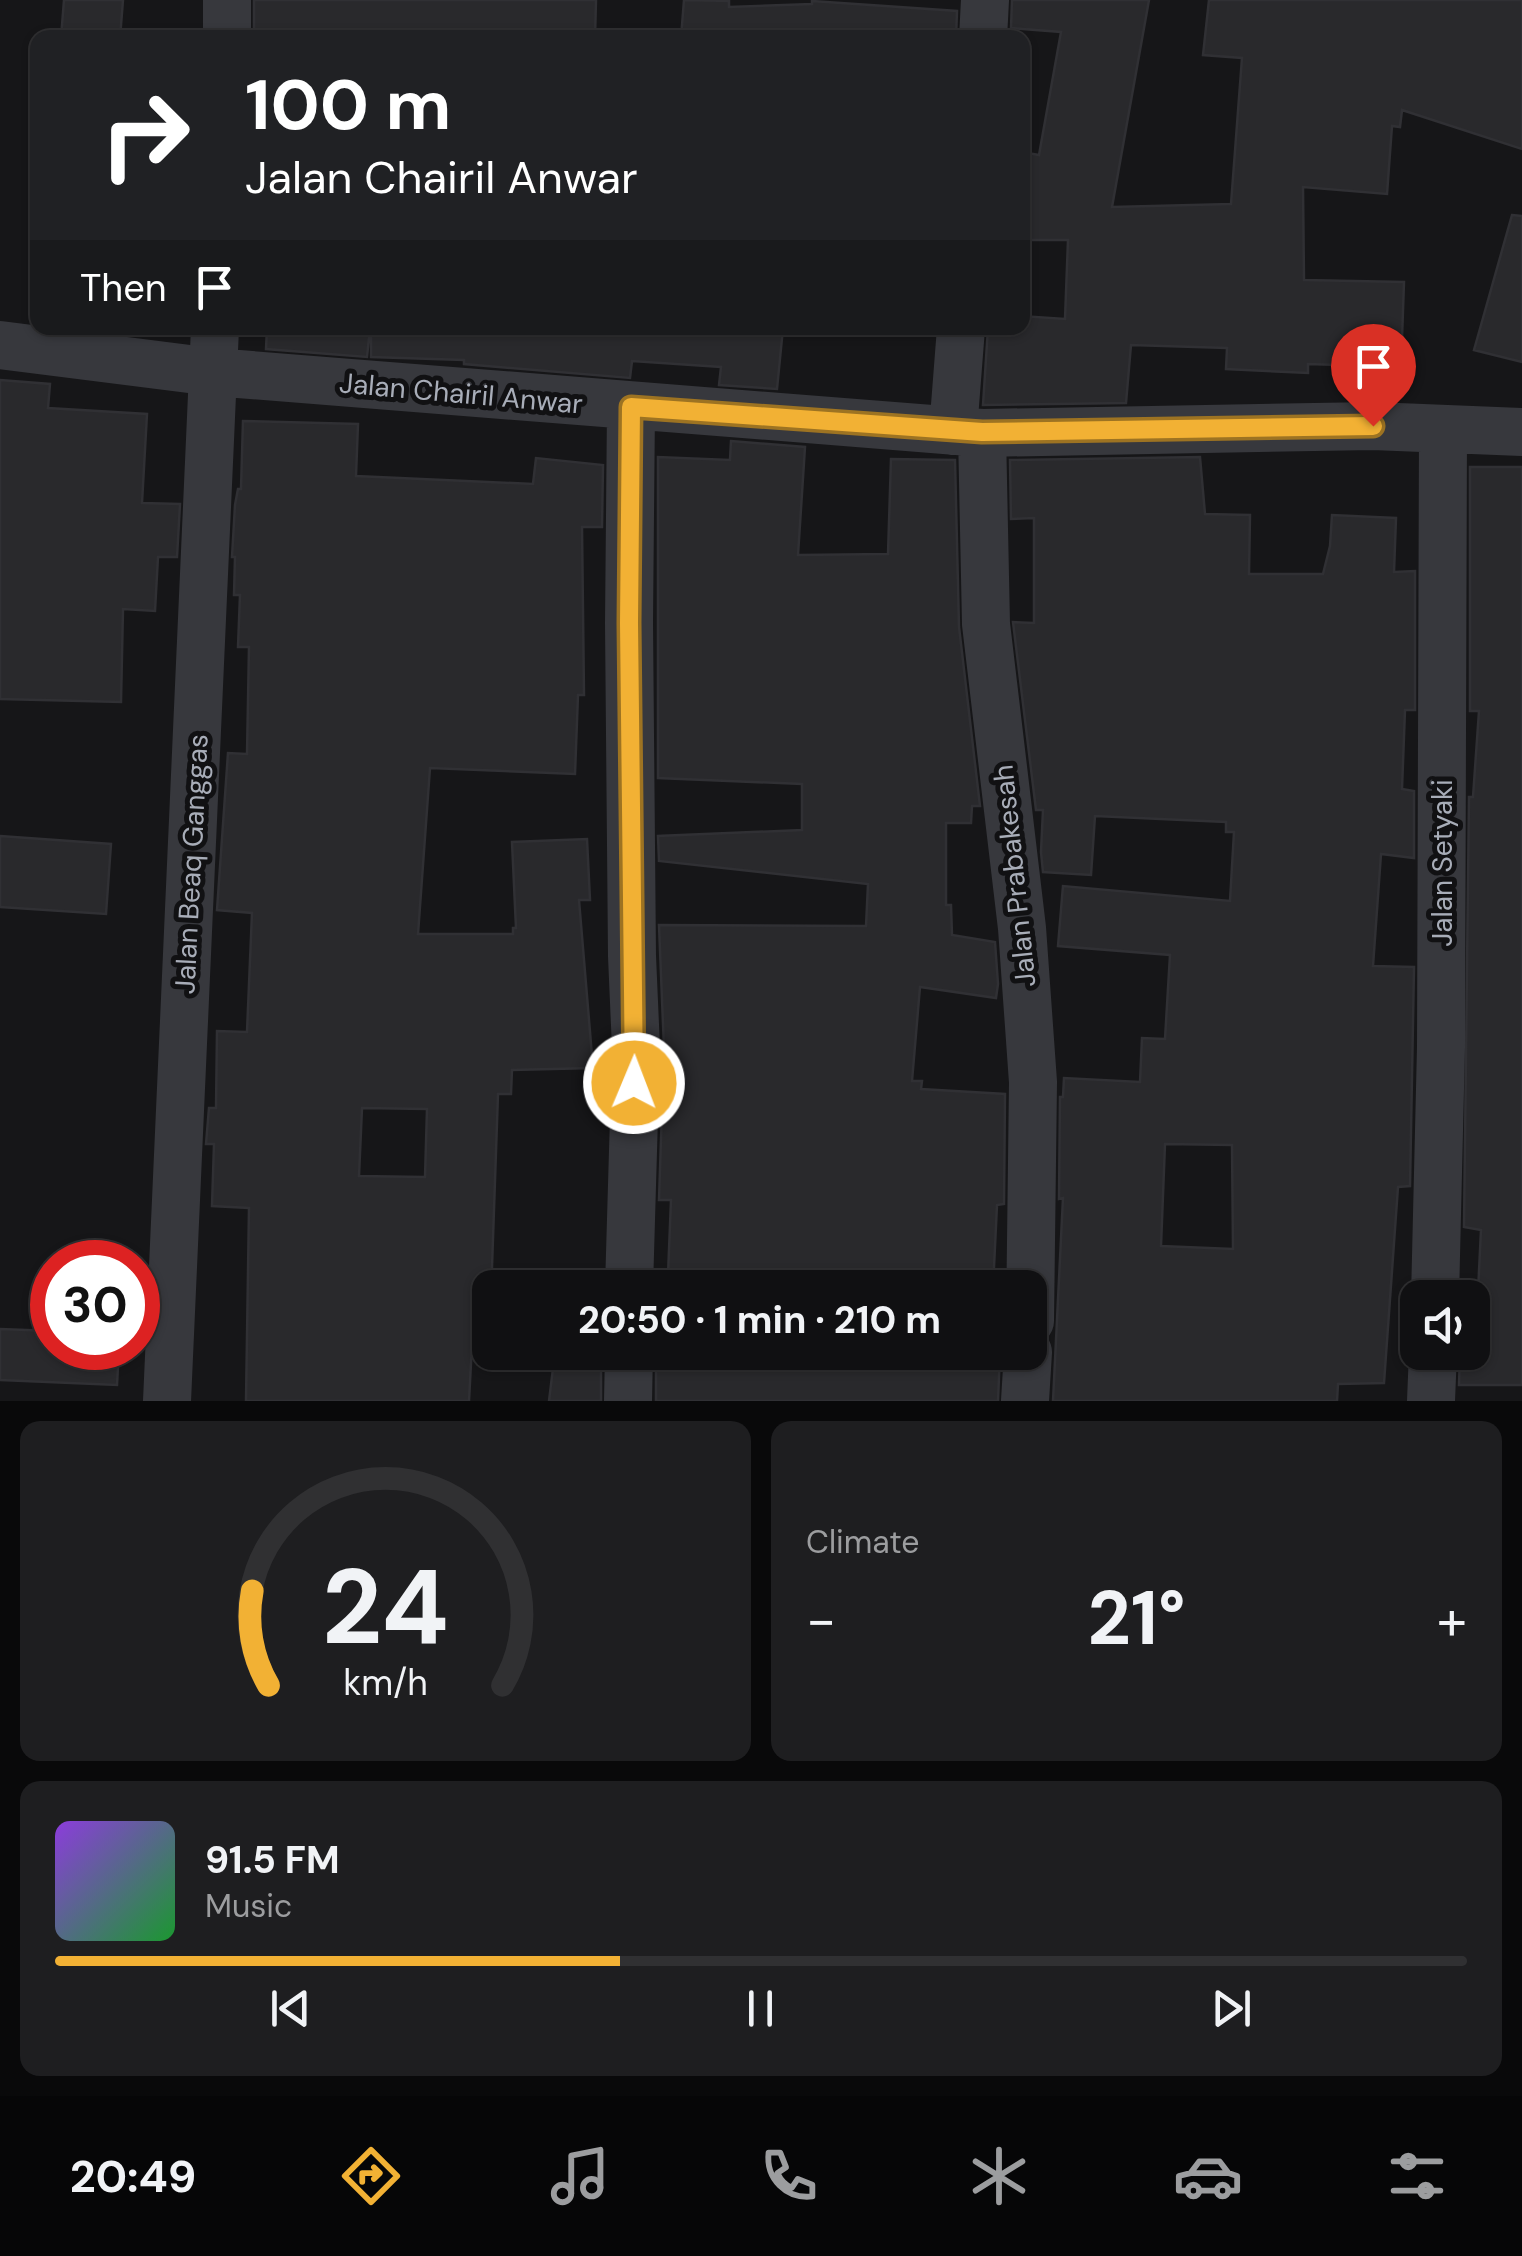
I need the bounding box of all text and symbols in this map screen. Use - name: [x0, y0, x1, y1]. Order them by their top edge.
- text: 100 m: [245, 60, 451, 151]
- icon: right: [80, 70, 210, 200]
- text: Jalan Chairil Anwar: [245, 148, 638, 207]
- icon: arrive: [187, 260, 242, 315]
- text: Then: [80, 263, 167, 313]
- pin: [1331, 324, 1416, 427]
- icon: arrive: [1346, 339, 1401, 394]
- street label: Jalan Chairil Anwar: [338, 364, 584, 423]
- street label: Jalan Beaq Ganggas: [166, 733, 217, 995]
- street label: Jalan Prabakesah: [984, 763, 1045, 989]
- street label: Jalan Setyaki: [1424, 779, 1461, 947]
- position arrow: [582, 1031, 686, 1135]
- speed limit sign: 30: [30, 1240, 160, 1370]
- map controls: [1400, 1280, 1490, 1370]
- button: sound: [1400, 1280, 1490, 1370]
- text: 20:50 · 1 min · 210 m: [578, 1295, 941, 1345]
- text: Climate: [806, 1521, 920, 1563]
- text: 24: [322, 1540, 449, 1675]
- text: 21°: [1088, 1570, 1185, 1667]
- text: −: [806, 1584, 836, 1656]
- text: +: [1437, 1584, 1467, 1656]
- text: km/h: [343, 1660, 428, 1706]
- text: 91.5 FM: [205, 1835, 340, 1885]
- text: Music: [205, 1885, 292, 1927]
- icon: previous: [263, 1981, 318, 2036]
- icon: pause: [733, 1981, 788, 2036]
- icon: next: [1204, 1981, 1259, 2036]
- icon: directions: [336, 2141, 406, 2211]
- icon: music: [545, 2141, 615, 2211]
- icon: phone: [754, 2141, 824, 2211]
- icon: climate: [964, 2141, 1034, 2211]
- icon: car: [1173, 2141, 1243, 2211]
- icon: filters: [1382, 2141, 1452, 2211]
- text: 20:49: [70, 2147, 196, 2206]

